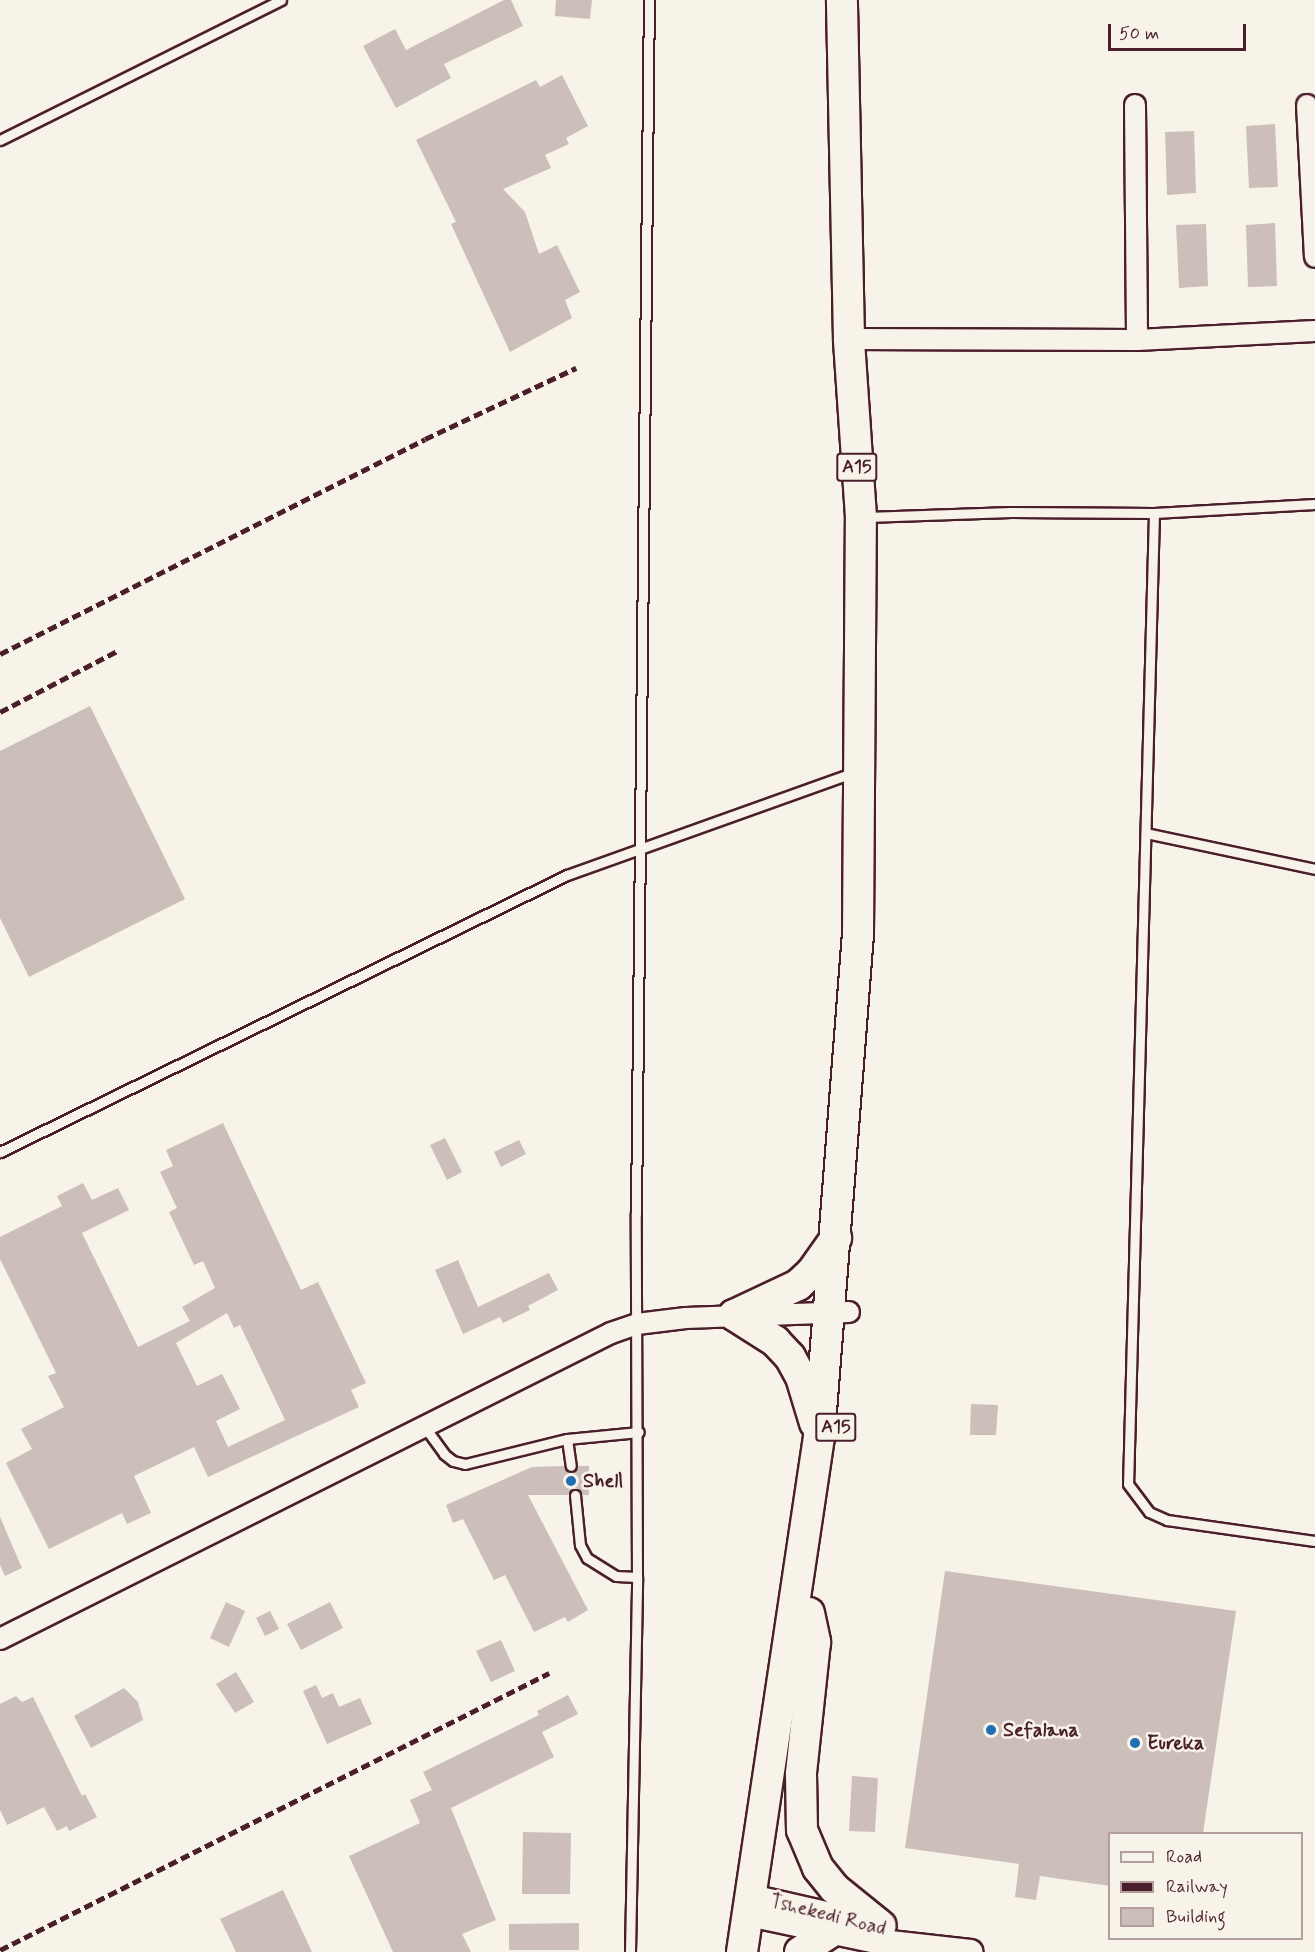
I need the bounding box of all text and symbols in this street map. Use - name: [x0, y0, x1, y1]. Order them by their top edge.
- scale bar: [1111, 12, 1249, 50]
- text: 50 m: [1119, 22, 1159, 46]
- road number: A15: [836, 452, 878, 482]
- road number: A15: [815, 1412, 857, 1442]
- place label: Shell: [583, 1469, 623, 1493]
- marker: Shell: [564, 1474, 578, 1488]
- place label: Sefalana: [1003, 1718, 1079, 1742]
- marker: Sefalana: [984, 1723, 998, 1737]
- place label: Eureka: [1147, 1731, 1204, 1755]
- marker: Eureka: [1128, 1736, 1142, 1750]
- legend: [1108, 1832, 1303, 1940]
- text: Road: [1166, 1845, 1202, 1869]
- text: Railway: [1166, 1875, 1228, 1899]
- street label: Tshekedi Road: [768, 1889, 888, 1941]
- text: Building: [1166, 1905, 1226, 1929]

